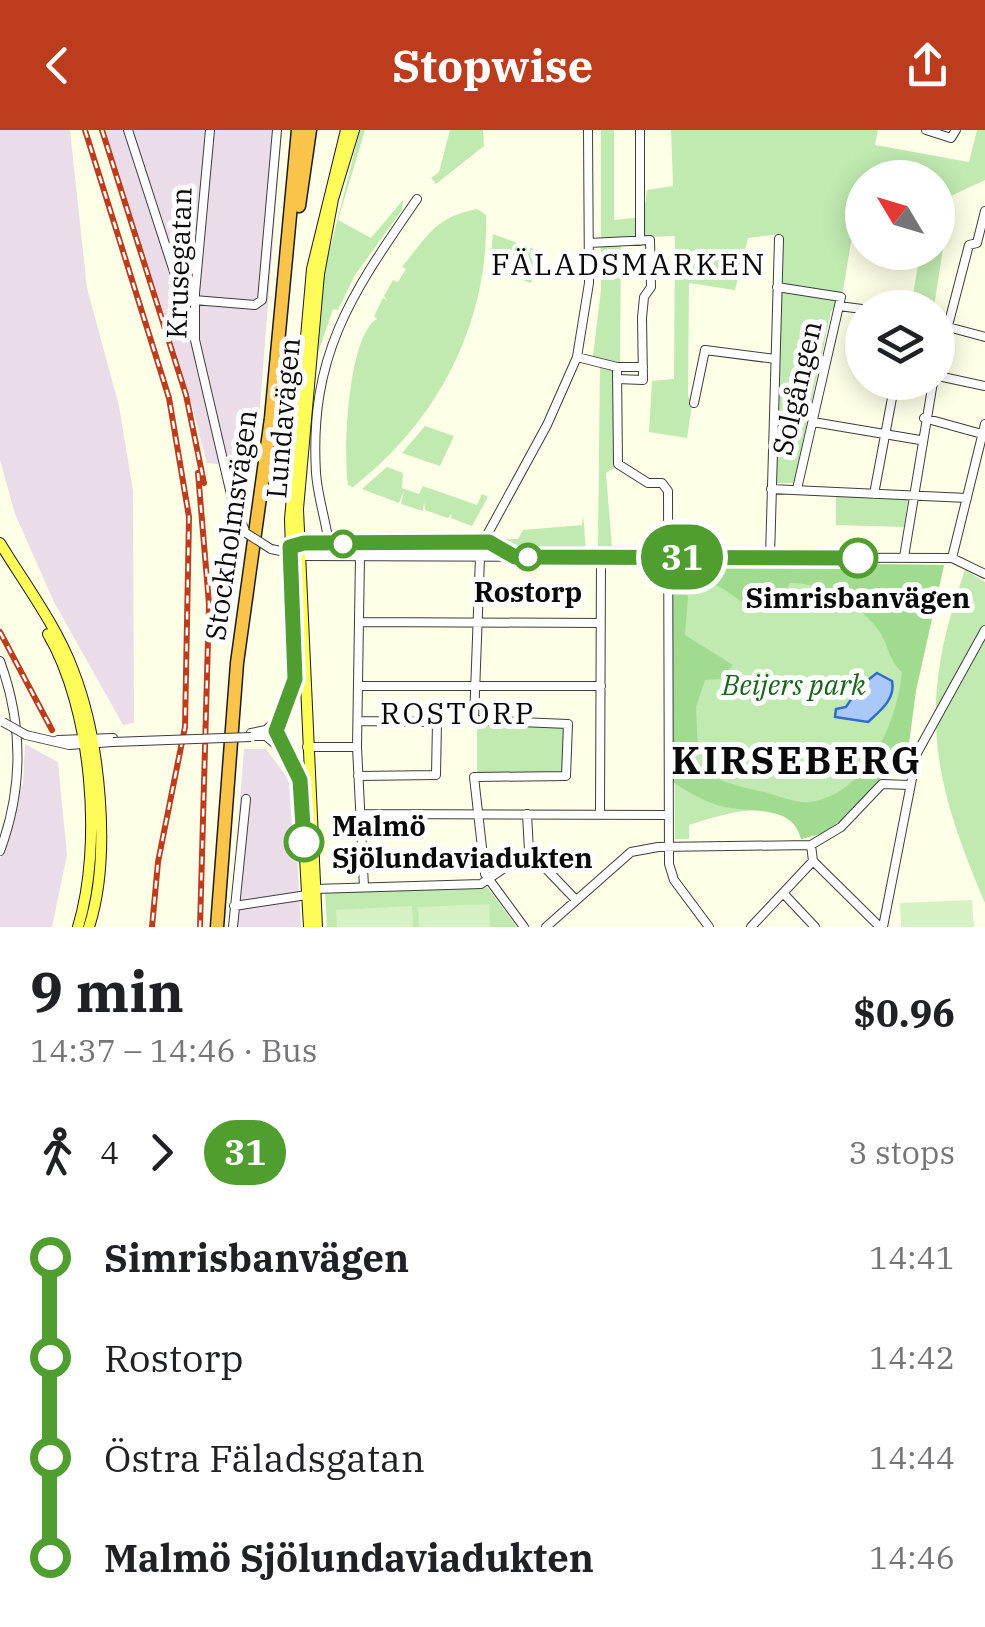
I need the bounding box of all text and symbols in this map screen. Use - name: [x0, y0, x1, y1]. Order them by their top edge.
- text: Stopwise: [392, 36, 593, 94]
- icon: back: [30, 38, 85, 93]
- icon: share: [900, 38, 955, 93]
- north arrow: [845, 160, 955, 270]
- map controls: [845, 160, 955, 400]
- street label: Krusegatan: [157, 187, 200, 339]
- district label: FÄLADSMARKEN: [491, 244, 767, 283]
- button: layers: [845, 290, 955, 400]
- street label: Solgången: [763, 317, 830, 459]
- street label: Lundavägen: [257, 336, 308, 500]
- street label: Stockholmsvägen: [196, 407, 265, 643]
- line badge: 31: [637, 524, 727, 590]
- unlabelled marker: [330, 531, 356, 557]
- text: 31: [661, 534, 703, 580]
- marker: Simrisbanvägen: [839, 539, 877, 577]
- marker: Rostorp: [515, 544, 541, 570]
- place label: Rostorp: [474, 573, 582, 610]
- place label: Simrisbanvägen: [746, 579, 970, 616]
- park label: Beijers park: [721, 666, 866, 703]
- district label: ROSTORP: [380, 693, 536, 732]
- district label: KIRSEBERG: [671, 735, 923, 784]
- place label: Malmö Sjölundaviadukten: [332, 807, 593, 876]
- marker: Malmö Sjölundaviadukten: [285, 823, 323, 861]
- text: 9 min: [30, 956, 184, 1027]
- text: $0.96: [853, 988, 955, 1037]
- text: 14:37 – 14:46 · Bus: [30, 1029, 317, 1071]
- icon: walk: [30, 1125, 85, 1180]
- icon: forward: [134, 1125, 189, 1180]
- text: 31: [224, 1129, 266, 1175]
- text: 4: [100, 1131, 119, 1173]
- text: 3 stops: [848, 1131, 955, 1173]
- text: Simrisbanvägen: [104, 1233, 409, 1282]
- text: 14:41: [869, 1236, 955, 1278]
- text: Rostorp: [104, 1333, 244, 1382]
- text: 14:42: [869, 1336, 955, 1378]
- text: Östra Fäladsgatan: [104, 1433, 425, 1482]
- text: 14:44: [869, 1436, 955, 1478]
- text: Malmö Sjölundaviadukten: [104, 1533, 594, 1582]
- text: 14:46: [869, 1536, 955, 1578]

